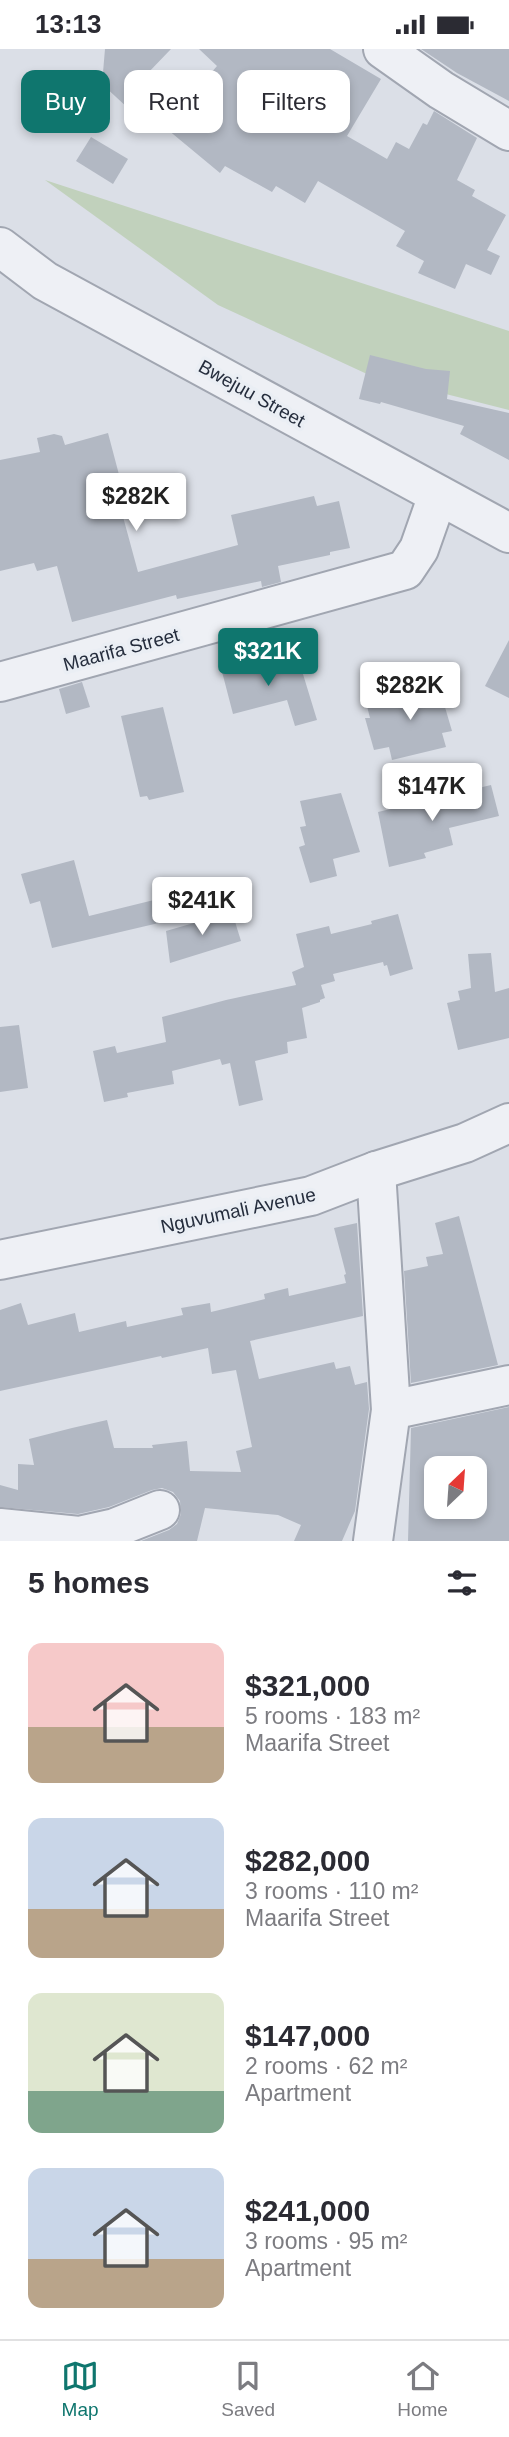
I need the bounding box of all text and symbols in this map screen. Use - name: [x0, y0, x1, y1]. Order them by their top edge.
- text: 13:13: [35, 9, 102, 39]
- chip: Buy: [21, 70, 110, 133]
- chip: Rent: [124, 70, 223, 133]
- chip: Filters: [237, 70, 350, 133]
- street label: Bwejuu Street: [195, 356, 309, 432]
- pin: $282K: [87, 473, 185, 533]
- text: $282K: [102, 483, 170, 509]
- street label: Maarifa Street: [61, 624, 182, 675]
- pin: $321K: [219, 629, 317, 688]
- text: $321K: [234, 638, 302, 664]
- pin: $282K: [361, 663, 459, 722]
- text: $282K: [376, 672, 444, 698]
- pin: $147K: [383, 763, 481, 823]
- text: $147K: [398, 773, 466, 799]
- pin: $241K: [153, 877, 251, 937]
- text: $241K: [168, 887, 236, 913]
- street label: Nguvumali Avenue: [159, 1184, 318, 1237]
- north arrow: [424, 1456, 486, 1519]
- map controls: [424, 1456, 487, 1519]
- icon: filters: [443, 1564, 481, 1602]
- text: 5 homes: [28, 1566, 150, 1599]
- text: $321,000: [245, 1669, 370, 1702]
- icon: home: [84, 1671, 168, 1755]
- text: 5 rooms · 183 m²: [245, 1703, 420, 1729]
- text: Maarifa Street: [245, 1730, 389, 1756]
- text: $282,000: [245, 1844, 370, 1877]
- icon: home: [84, 1846, 168, 1930]
- text: 3 rooms · 110 m²: [245, 1878, 418, 1904]
- text: Maarifa Street: [245, 1905, 389, 1931]
- text: $147,000: [245, 2019, 370, 2052]
- icon: home: [84, 2021, 168, 2105]
- text: 2 rooms · 62 m²: [245, 2053, 407, 2079]
- text: Apartment: [245, 2080, 351, 2106]
- text: $241,000: [245, 2194, 370, 2227]
- icon: home: [84, 2196, 168, 2280]
- text: 3 rooms · 95 m²: [245, 2228, 407, 2254]
- text: Apartment: [245, 2255, 351, 2281]
- tab: Map: [61, 2357, 99, 2421]
- tab: Saved: [221, 2357, 275, 2421]
- tab: Home: [397, 2357, 448, 2421]

